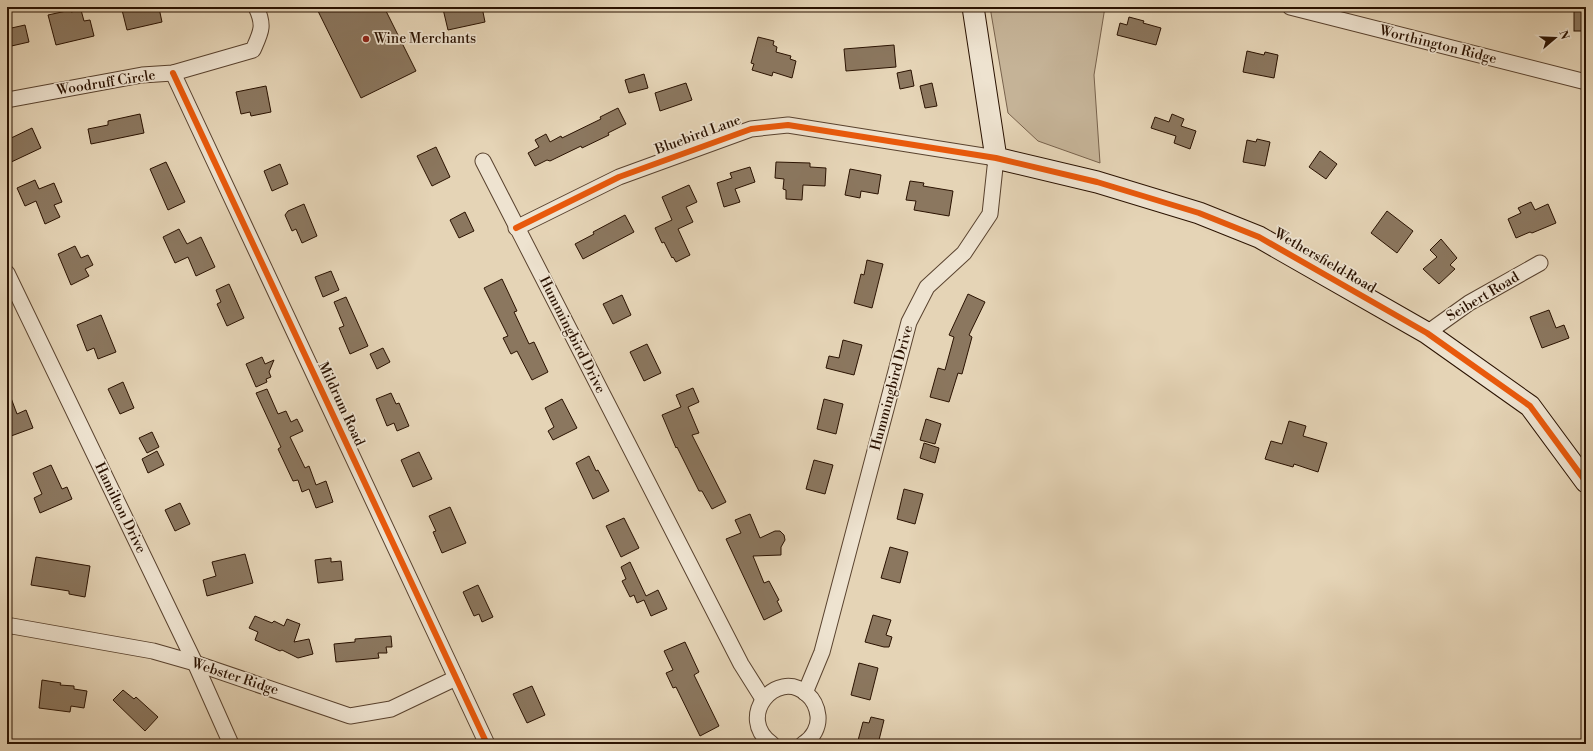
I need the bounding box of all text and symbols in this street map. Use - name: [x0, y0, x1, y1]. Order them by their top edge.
- north arrow: [1535, 18, 1575, 58]
- street label: Worthington Ridge: [1377, 22, 1498, 68]
- text: N: [1555, 29, 1572, 42]
- place label: Wine Merchants: [373, 30, 476, 48]
- marker: Wine Merchants: [361, 34, 371, 44]
- street label: Woodruff Circle: [54, 66, 157, 100]
- street label: Bluebird Lane: [652, 111, 743, 159]
- street label: Wethersfield Road: [1270, 224, 1379, 297]
- street label: Seibert Road: [1443, 268, 1523, 326]
- street label: Hummingbird Drive: [535, 273, 609, 397]
- street label: Hummingbird Drive: [867, 323, 917, 453]
- street label: Mildrum Road: [314, 359, 368, 449]
- street label: Hamilton Drive: [90, 460, 150, 556]
- street label: Webster Ridge: [188, 654, 281, 700]

